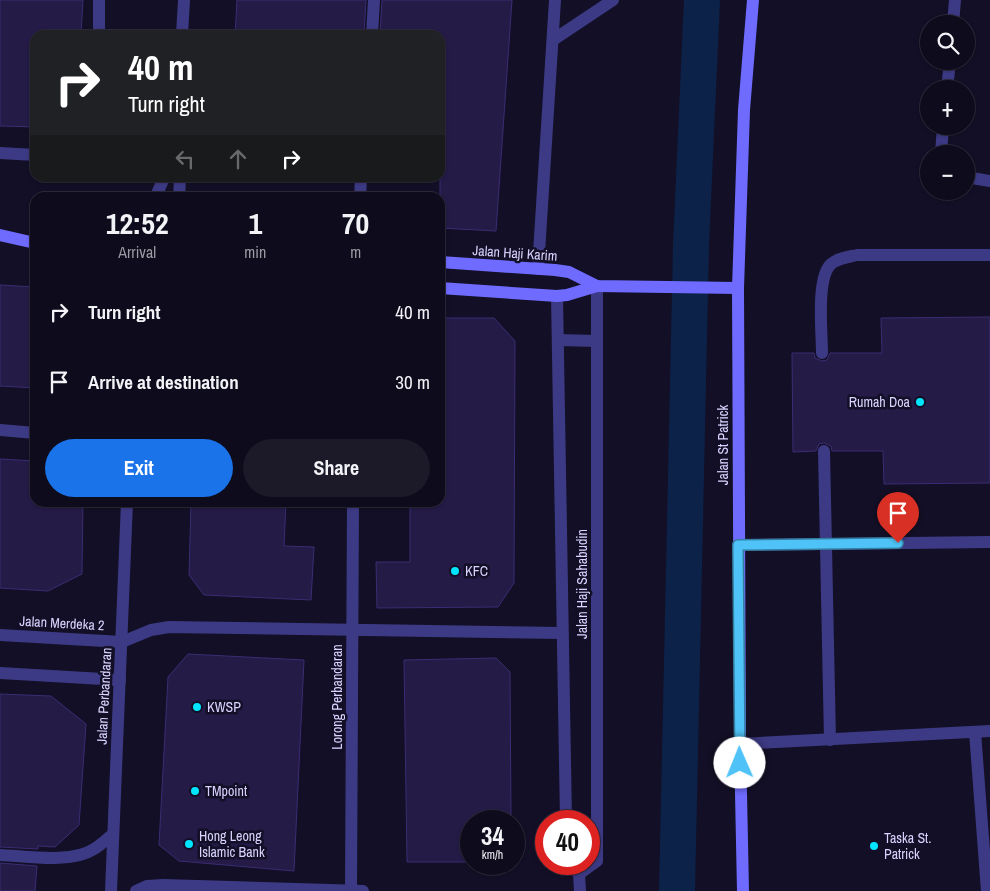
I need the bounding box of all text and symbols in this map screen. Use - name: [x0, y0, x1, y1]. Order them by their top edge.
- map controls: [920, 15, 975, 200]
- button: search: [920, 15, 975, 70]
- text: 40 m: [128, 44, 193, 91]
- icon: right: [45, 50, 110, 115]
- button: +: [920, 80, 975, 135]
- text: Turn right: [128, 89, 205, 119]
- icon: left: [171, 145, 199, 173]
- icon: ahead: [224, 145, 252, 173]
- icon: right: [277, 145, 305, 173]
- button: −: [920, 145, 975, 200]
- text: 12:52: [106, 203, 169, 243]
- text: 1: [248, 203, 262, 243]
- text: 70: [342, 203, 369, 243]
- text: Arrival: [118, 241, 156, 263]
- text: min: [244, 241, 266, 263]
- text: m: [350, 241, 361, 263]
- street label: Jalan Haji Karim: [472, 241, 558, 265]
- icon: right: [45, 298, 73, 326]
- text: Turn right: [88, 299, 160, 325]
- text: 40 m: [395, 299, 430, 325]
- icon: arrive: [45, 368, 73, 396]
- text: Arrive at destination: [88, 369, 239, 395]
- text: 30 m: [395, 369, 430, 395]
- place label: Rumah Doa: [849, 393, 911, 411]
- marker: Rumah Doa: [914, 396, 926, 408]
- street label: Jalan St Patrick: [714, 405, 732, 485]
- button: Exit: [45, 439, 233, 497]
- button: Share: [243, 439, 430, 497]
- pin: [877, 492, 919, 543]
- icon: arrive: [884, 499, 912, 527]
- street label: Jalan Haji Sahabudin: [573, 529, 591, 639]
- place label: KFC: [465, 562, 488, 580]
- marker: KFC: [449, 565, 461, 577]
- street label: Jalan Merdeka 2: [19, 612, 105, 634]
- street label: Lorong Perbandaran: [328, 644, 346, 750]
- street label: Jalan Perbandaran: [92, 647, 116, 745]
- place label: KWSP: [207, 698, 241, 716]
- marker: KWSP: [191, 701, 203, 713]
- position arrow: [713, 736, 765, 788]
- place label: TMpoint: [205, 782, 247, 800]
- marker: TMpoint: [189, 785, 201, 797]
- speed limit sign: 40: [535, 810, 600, 875]
- text: 34: [481, 819, 504, 853]
- place label: Hong Leong Islamic Bank: [199, 827, 265, 861]
- place label: Taska St. Patrick: [884, 829, 931, 863]
- marker: Hong Leong Islamic Bank: [183, 838, 195, 850]
- marker: Taska St. Patrick: [868, 840, 880, 852]
- text: km/h: [482, 847, 503, 863]

